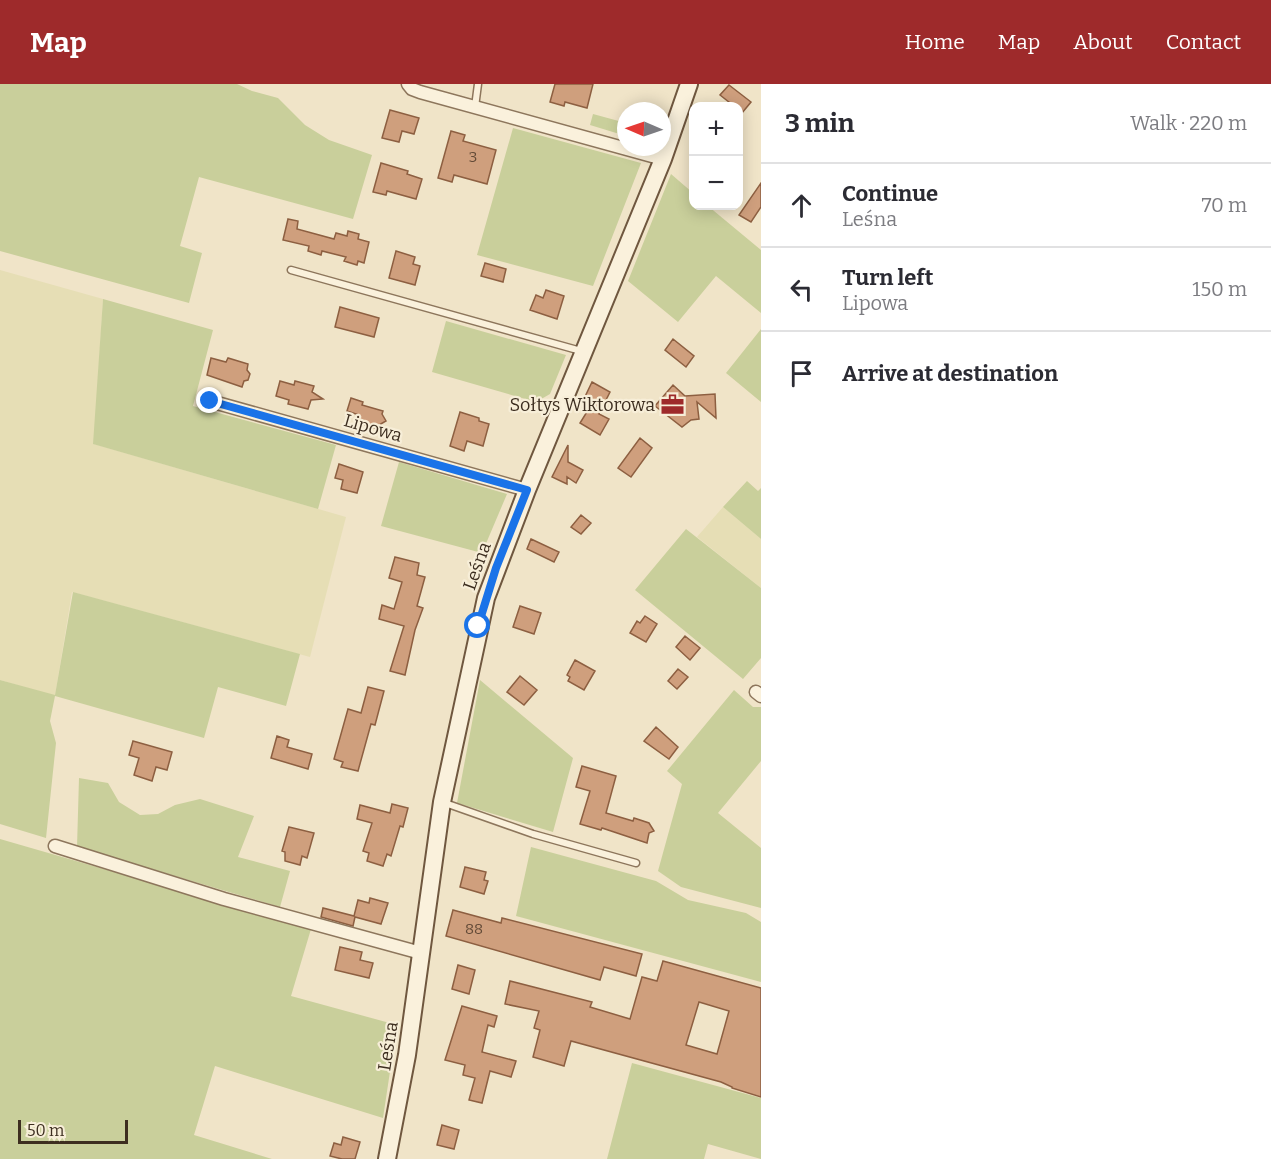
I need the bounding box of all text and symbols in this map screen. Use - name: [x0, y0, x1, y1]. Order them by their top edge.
- text: Map: [30, 26, 87, 59]
- text: Home: [905, 29, 965, 55]
- text: Map: [998, 29, 1040, 55]
- text: About: [1073, 29, 1133, 55]
- text: Contact: [1166, 29, 1241, 55]
- north arrow: [617, 102, 671, 156]
- map controls: [689, 102, 743, 210]
- button: +: [689, 102, 743, 156]
- text: 3 min: [785, 108, 854, 139]
- text: Walk · 220 m: [1130, 111, 1247, 135]
- house number: 3: [469, 148, 477, 166]
- button: −: [689, 156, 743, 210]
- text: Continue: [842, 180, 938, 207]
- icon: ahead: [785, 189, 818, 222]
- text: 70 m: [1201, 193, 1247, 217]
- text: Leśna: [842, 207, 897, 231]
- text: Turn left: [842, 264, 934, 291]
- icon: left: [785, 273, 818, 306]
- text: 150 m: [1192, 277, 1247, 301]
- text: Lipowa: [842, 291, 908, 315]
- icon: arrive: [785, 357, 818, 390]
- text: Arrive at destination: [842, 360, 1058, 387]
- route end: [196, 387, 222, 413]
- office icon: Sołtys Wiktorowa: [660, 392, 686, 418]
- place label: Sołtys Wiktorowa: [509, 394, 655, 416]
- street label: Lipowa: [341, 409, 405, 447]
- street label: Leśna: [458, 539, 496, 593]
- route start: [464, 612, 490, 638]
- house number: 88: [465, 920, 483, 938]
- street label: Leśna: [373, 1020, 403, 1072]
- scale bar: [18, 1117, 128, 1144]
- text: 50 m: [27, 1121, 64, 1140]

